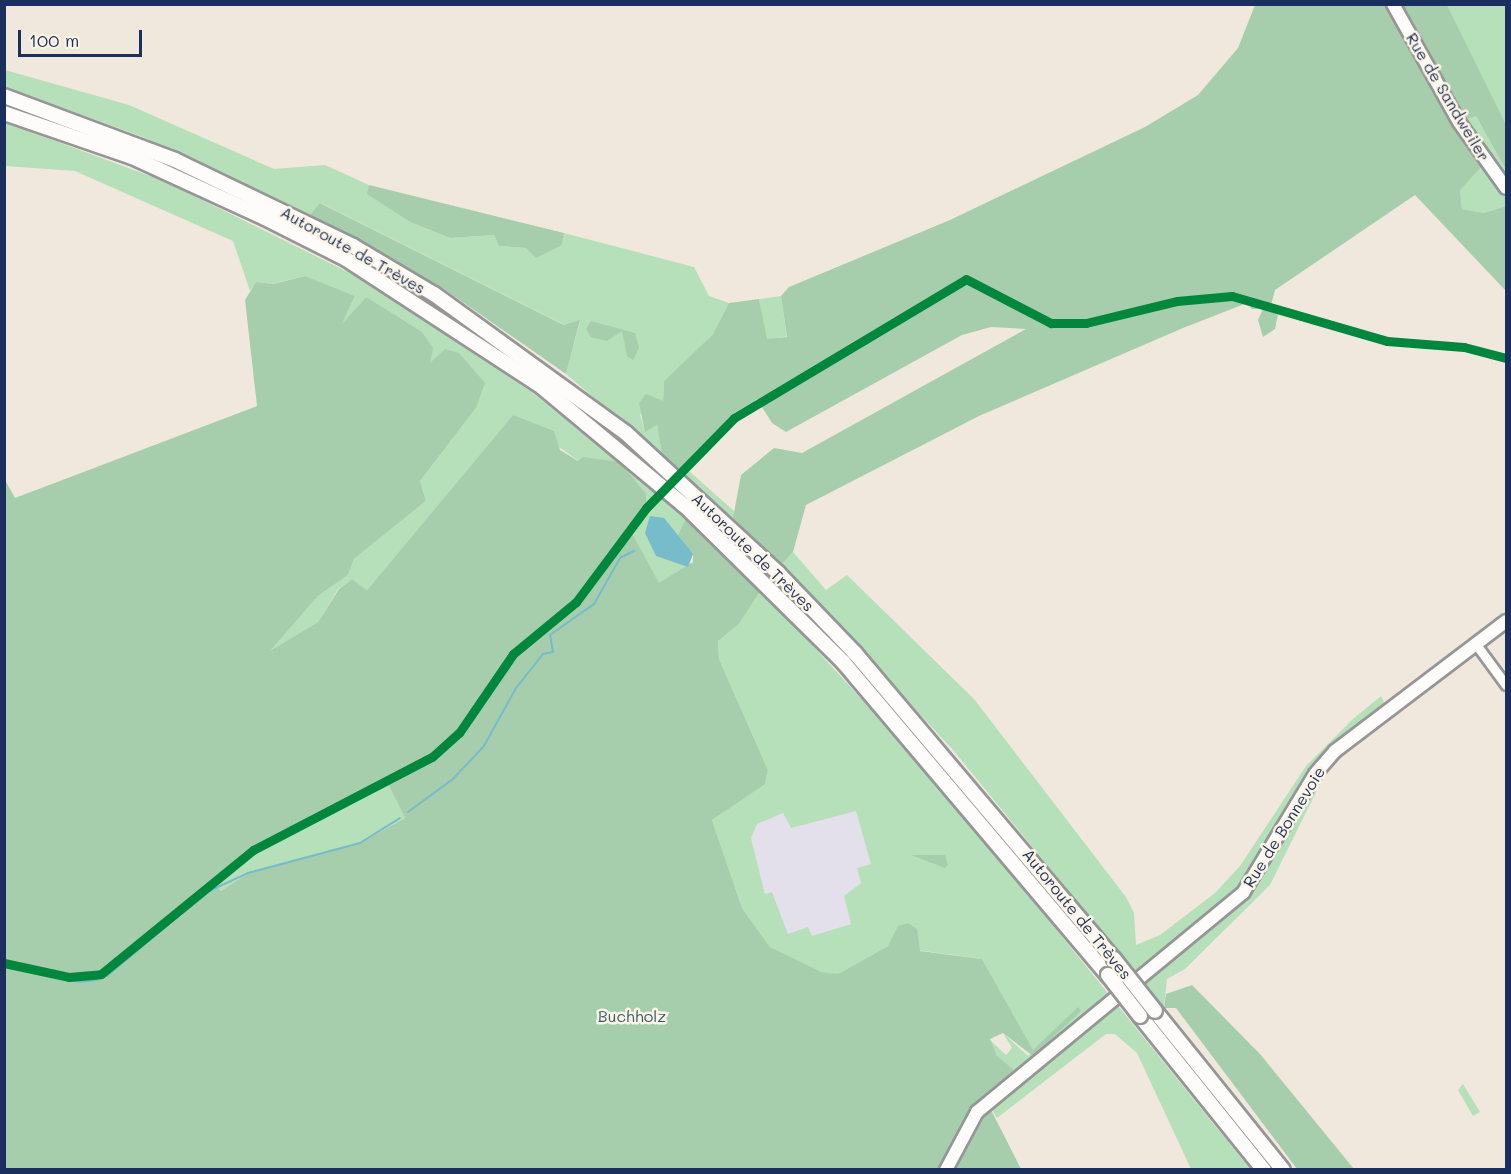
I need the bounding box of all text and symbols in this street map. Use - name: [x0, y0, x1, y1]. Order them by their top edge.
- scale bar: [21, 18, 146, 56]
- text: 100 m: [29, 28, 79, 52]
- street label: Rue de Sandweiler: [1402, 29, 1494, 165]
- street label: Autoroute de Trèves: [277, 202, 429, 298]
- street label: Autoroute de Trèves: [688, 489, 818, 615]
- street label: Rue de Bonnevoie: [1239, 763, 1329, 891]
- street label: Autoroute de Trèves: [1018, 845, 1136, 983]
- park label: Buchholz: [598, 1006, 666, 1026]

